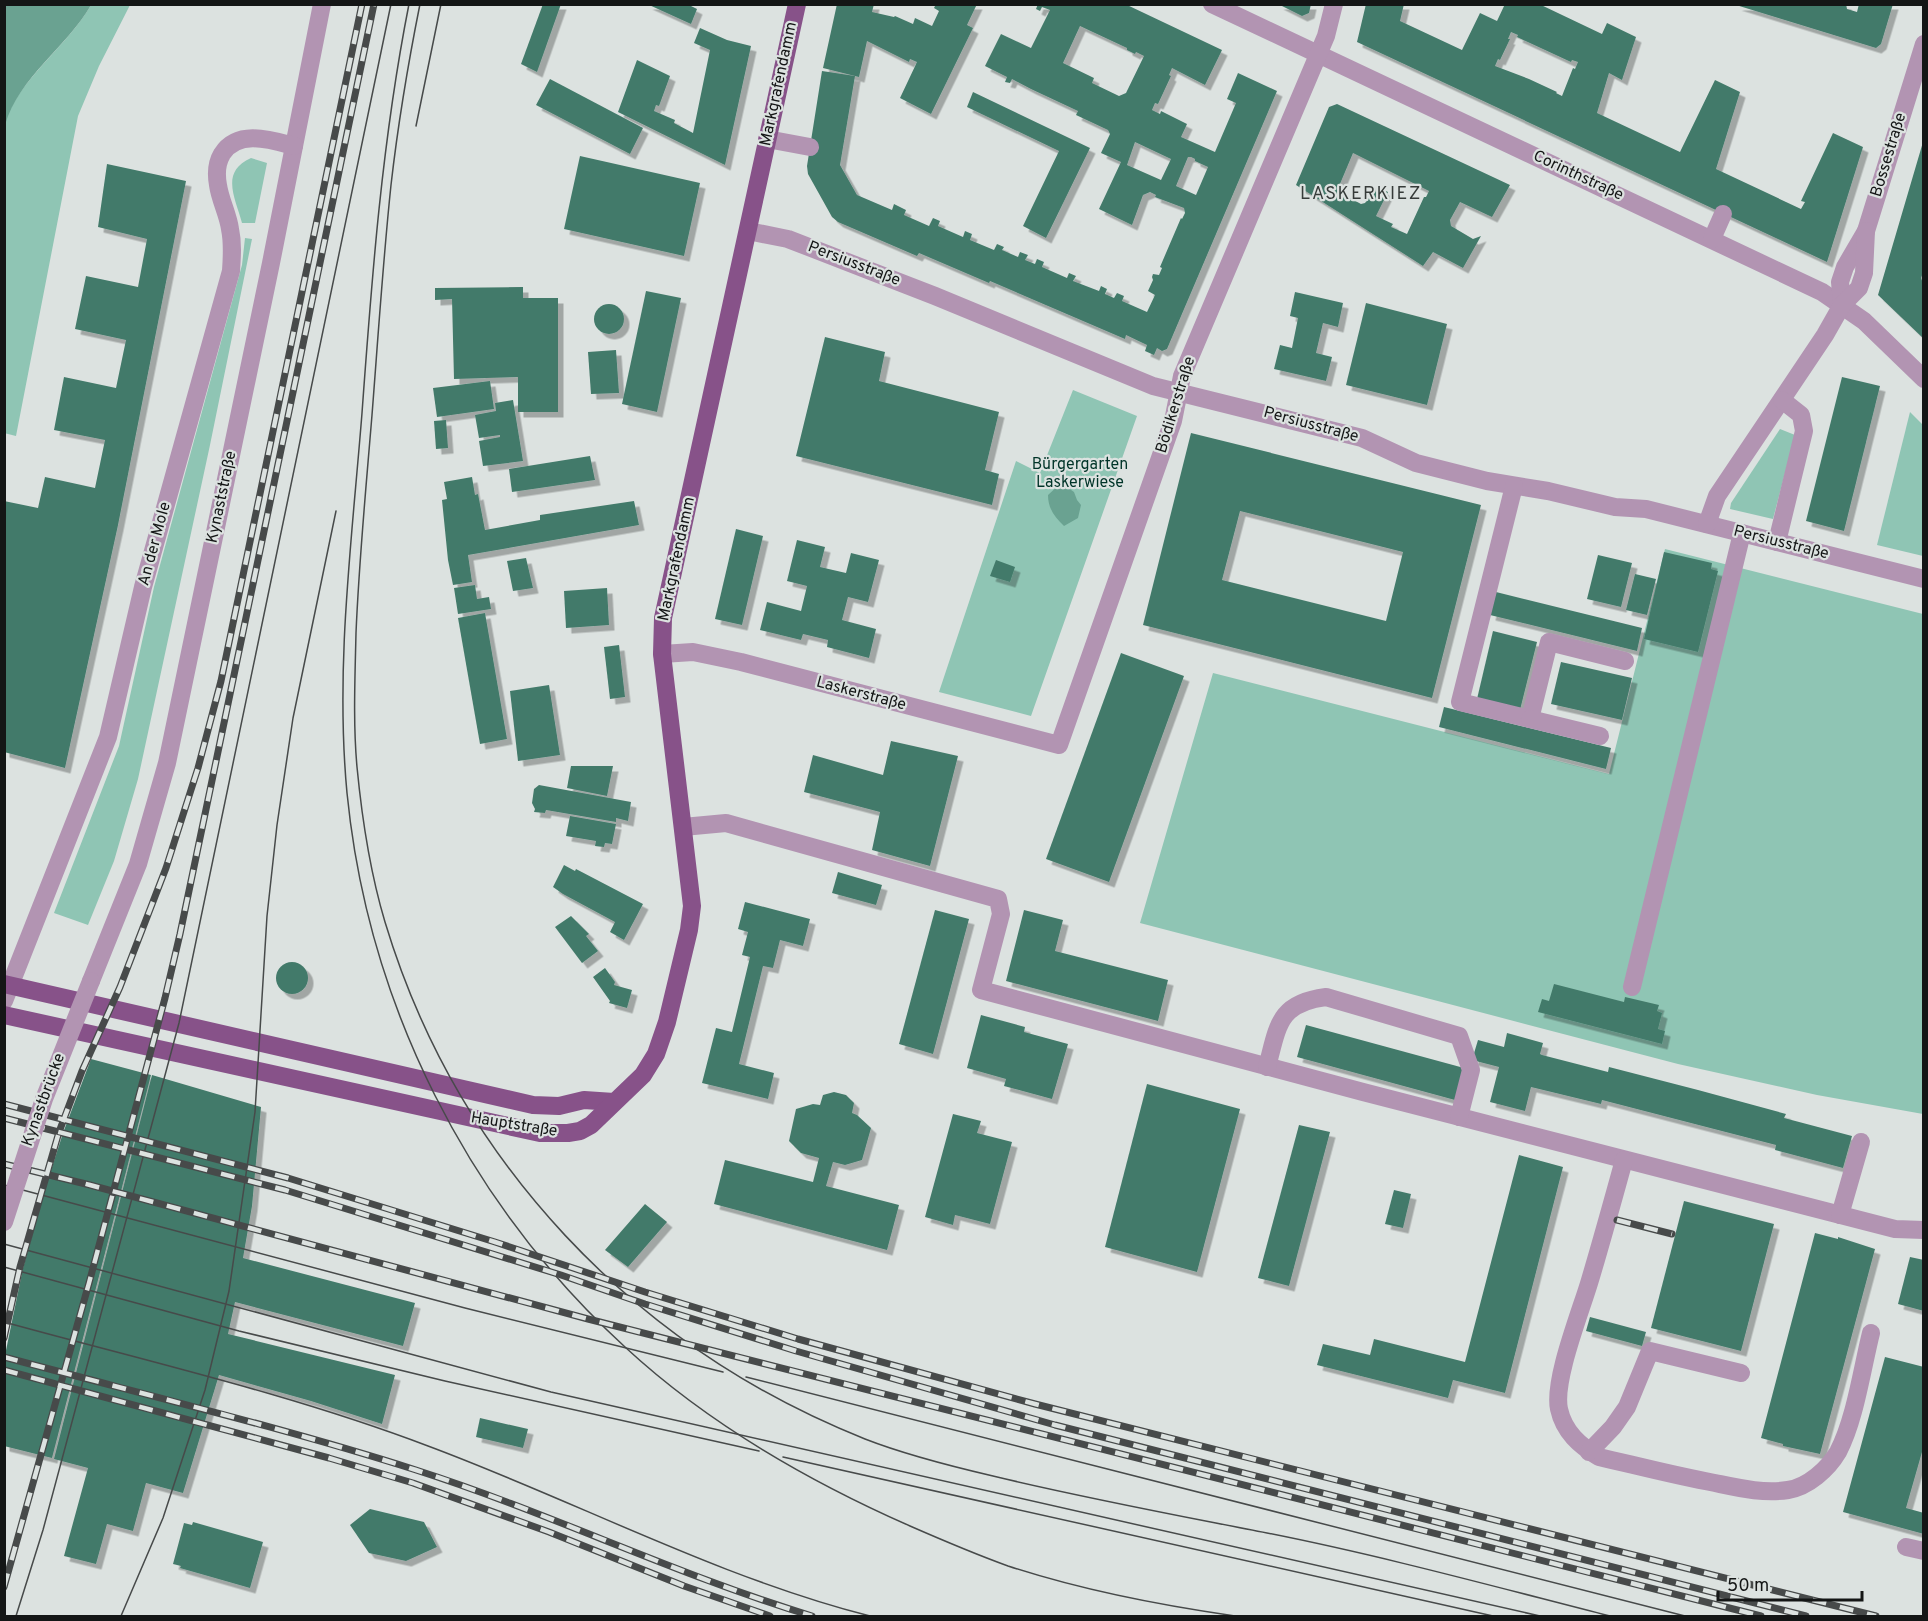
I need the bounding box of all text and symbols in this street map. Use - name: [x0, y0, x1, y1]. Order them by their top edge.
- street label: Markgrafendamm: [756, 20, 802, 148]
- street label: Bossestraße: [1867, 110, 1911, 200]
- street label: Corinthstraße: [1530, 146, 1626, 206]
- district label: LASKERKIEZ: [1300, 183, 1422, 206]
- street label: Persiusstraße: [805, 237, 903, 291]
- street label: Bödikerstraße: [1152, 354, 1200, 456]
- street label: Persiusstraße: [1261, 403, 1361, 447]
- street label: Kynaststraße: [202, 449, 242, 545]
- park label: Bürgergarten Laskerwiese: [1032, 455, 1128, 493]
- street label: Markgrafendamm: [654, 495, 700, 623]
- street label: An der Mole: [134, 500, 176, 588]
- street label: Persiusstraße: [1731, 521, 1831, 565]
- street label: Laskerstraße: [814, 672, 908, 716]
- street label: Kynastbrücke: [18, 1051, 70, 1149]
- street label: Hauptstraße: [469, 1108, 559, 1142]
- scale bar: [1718, 1564, 1862, 1602]
- text: 50 m: [1727, 1575, 1769, 1598]

